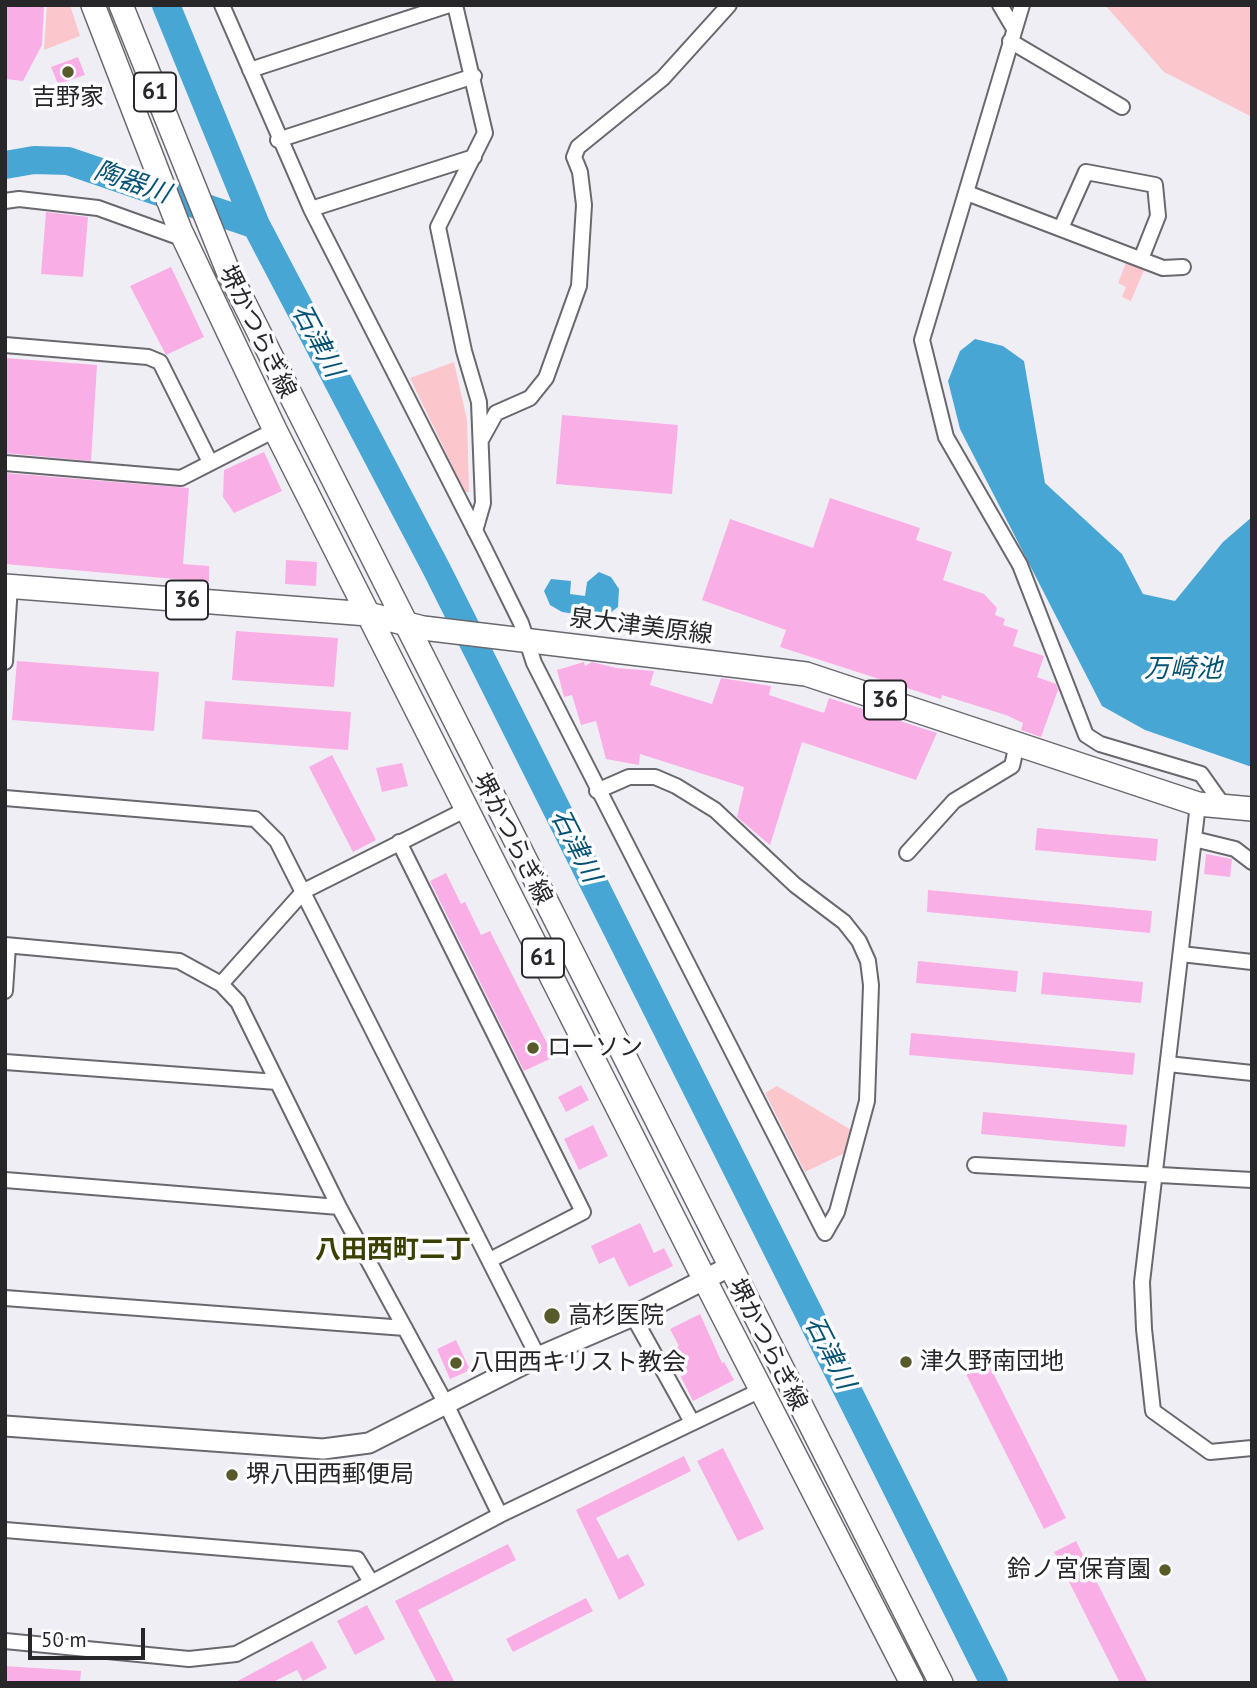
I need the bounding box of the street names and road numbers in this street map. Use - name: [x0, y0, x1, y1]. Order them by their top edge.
- road number: 61: [134, 72, 176, 111]
- street label: 堺かつらぎ線: [212, 261, 302, 403]
- road number: 36: [166, 580, 208, 620]
- street label: 泉大津美原線: [568, 604, 714, 650]
- road number: 36: [864, 680, 906, 720]
- street label: 堺かつらぎ線: [466, 768, 558, 910]
- road number: 61: [522, 939, 564, 978]
- street label: 堺かつらぎ線: [721, 1274, 813, 1416]

